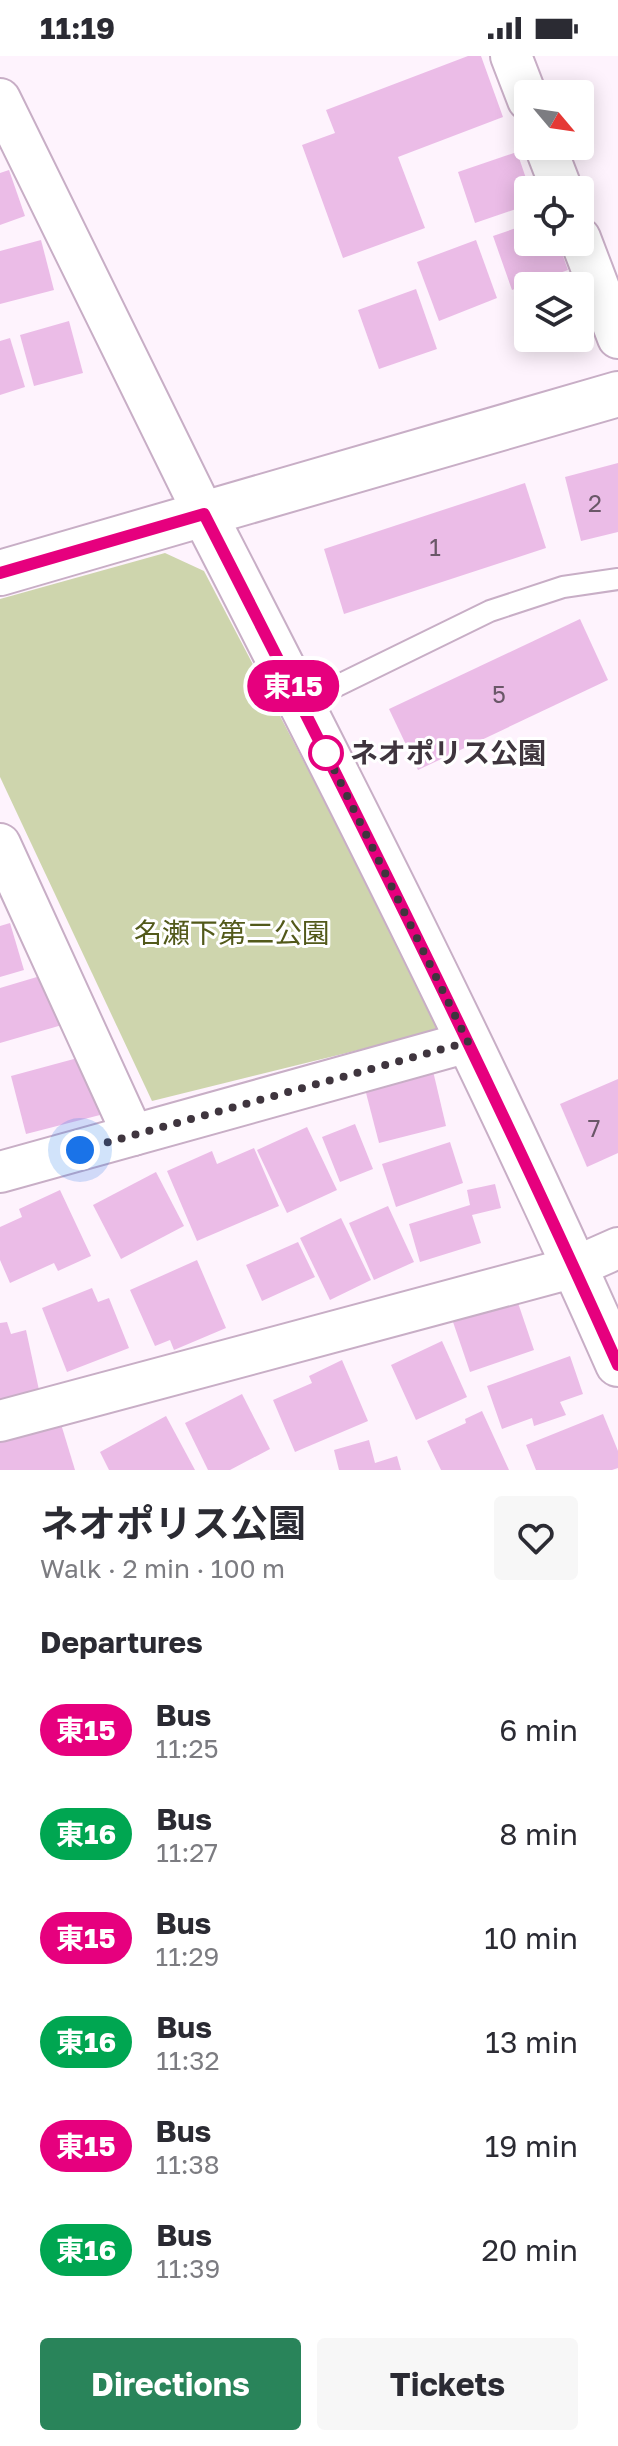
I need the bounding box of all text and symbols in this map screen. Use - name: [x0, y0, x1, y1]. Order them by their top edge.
- text: 11:19: [40, 10, 115, 46]
- north arrow: [514, 80, 594, 160]
- map controls: [514, 80, 594, 352]
- button: locate: [514, 176, 594, 256]
- button: layers: [514, 272, 594, 352]
- house number: 2: [588, 488, 602, 517]
- house number: 1: [429, 532, 441, 561]
- line badge: 東15: [247, 660, 339, 712]
- text: 東15: [263, 669, 323, 702]
- house number: 5: [492, 679, 506, 708]
- marker: ネオポリス公園: [309, 736, 343, 770]
- place label: ネオポリス公園: [350, 736, 546, 769]
- park label: 名瀬下第二公園: [134, 916, 330, 949]
- house number: 7: [588, 1113, 600, 1142]
- your location: [60, 1130, 100, 1170]
- button: heart: [494, 1496, 578, 1580]
- text: ネオポリス公園: [40, 1500, 306, 1545]
- text: Walk · 2 min · 100 m: [40, 1553, 285, 1584]
- text: Departures: [40, 1624, 203, 1660]
- text: Bus: [156, 1697, 211, 1733]
- text: 6 min: [499, 1712, 578, 1748]
- text: 東15: [56, 1713, 116, 1746]
- text: 11:25: [156, 1733, 219, 1764]
- text: Bus: [156, 1801, 212, 1837]
- text: 8 min: [499, 1816, 578, 1852]
- text: 東16: [56, 1817, 116, 1850]
- text: 11:27: [156, 1837, 218, 1868]
- text: Bus: [156, 1905, 211, 1941]
- text: 10 min: [484, 1920, 578, 1956]
- text: 東15: [56, 1921, 116, 1954]
- text: 11:29: [156, 1941, 219, 1972]
- text: Bus: [156, 2009, 212, 2045]
- text: 13 min: [485, 2024, 578, 2060]
- text: 東16: [56, 2025, 116, 2058]
- text: 11:32: [156, 2045, 220, 2076]
- text: Bus: [156, 2113, 211, 2149]
- text: 19 min: [485, 2128, 578, 2164]
- text: 東15: [56, 2129, 116, 2162]
- text: 11:38: [156, 2149, 220, 2180]
- text: Bus: [156, 2217, 212, 2253]
- text: 20 min: [481, 2232, 578, 2268]
- text: 東16: [56, 2233, 116, 2266]
- text: 11:39: [156, 2253, 220, 2284]
- button: Directions: [40, 2338, 301, 2430]
- button: Tickets: [317, 2338, 578, 2430]

